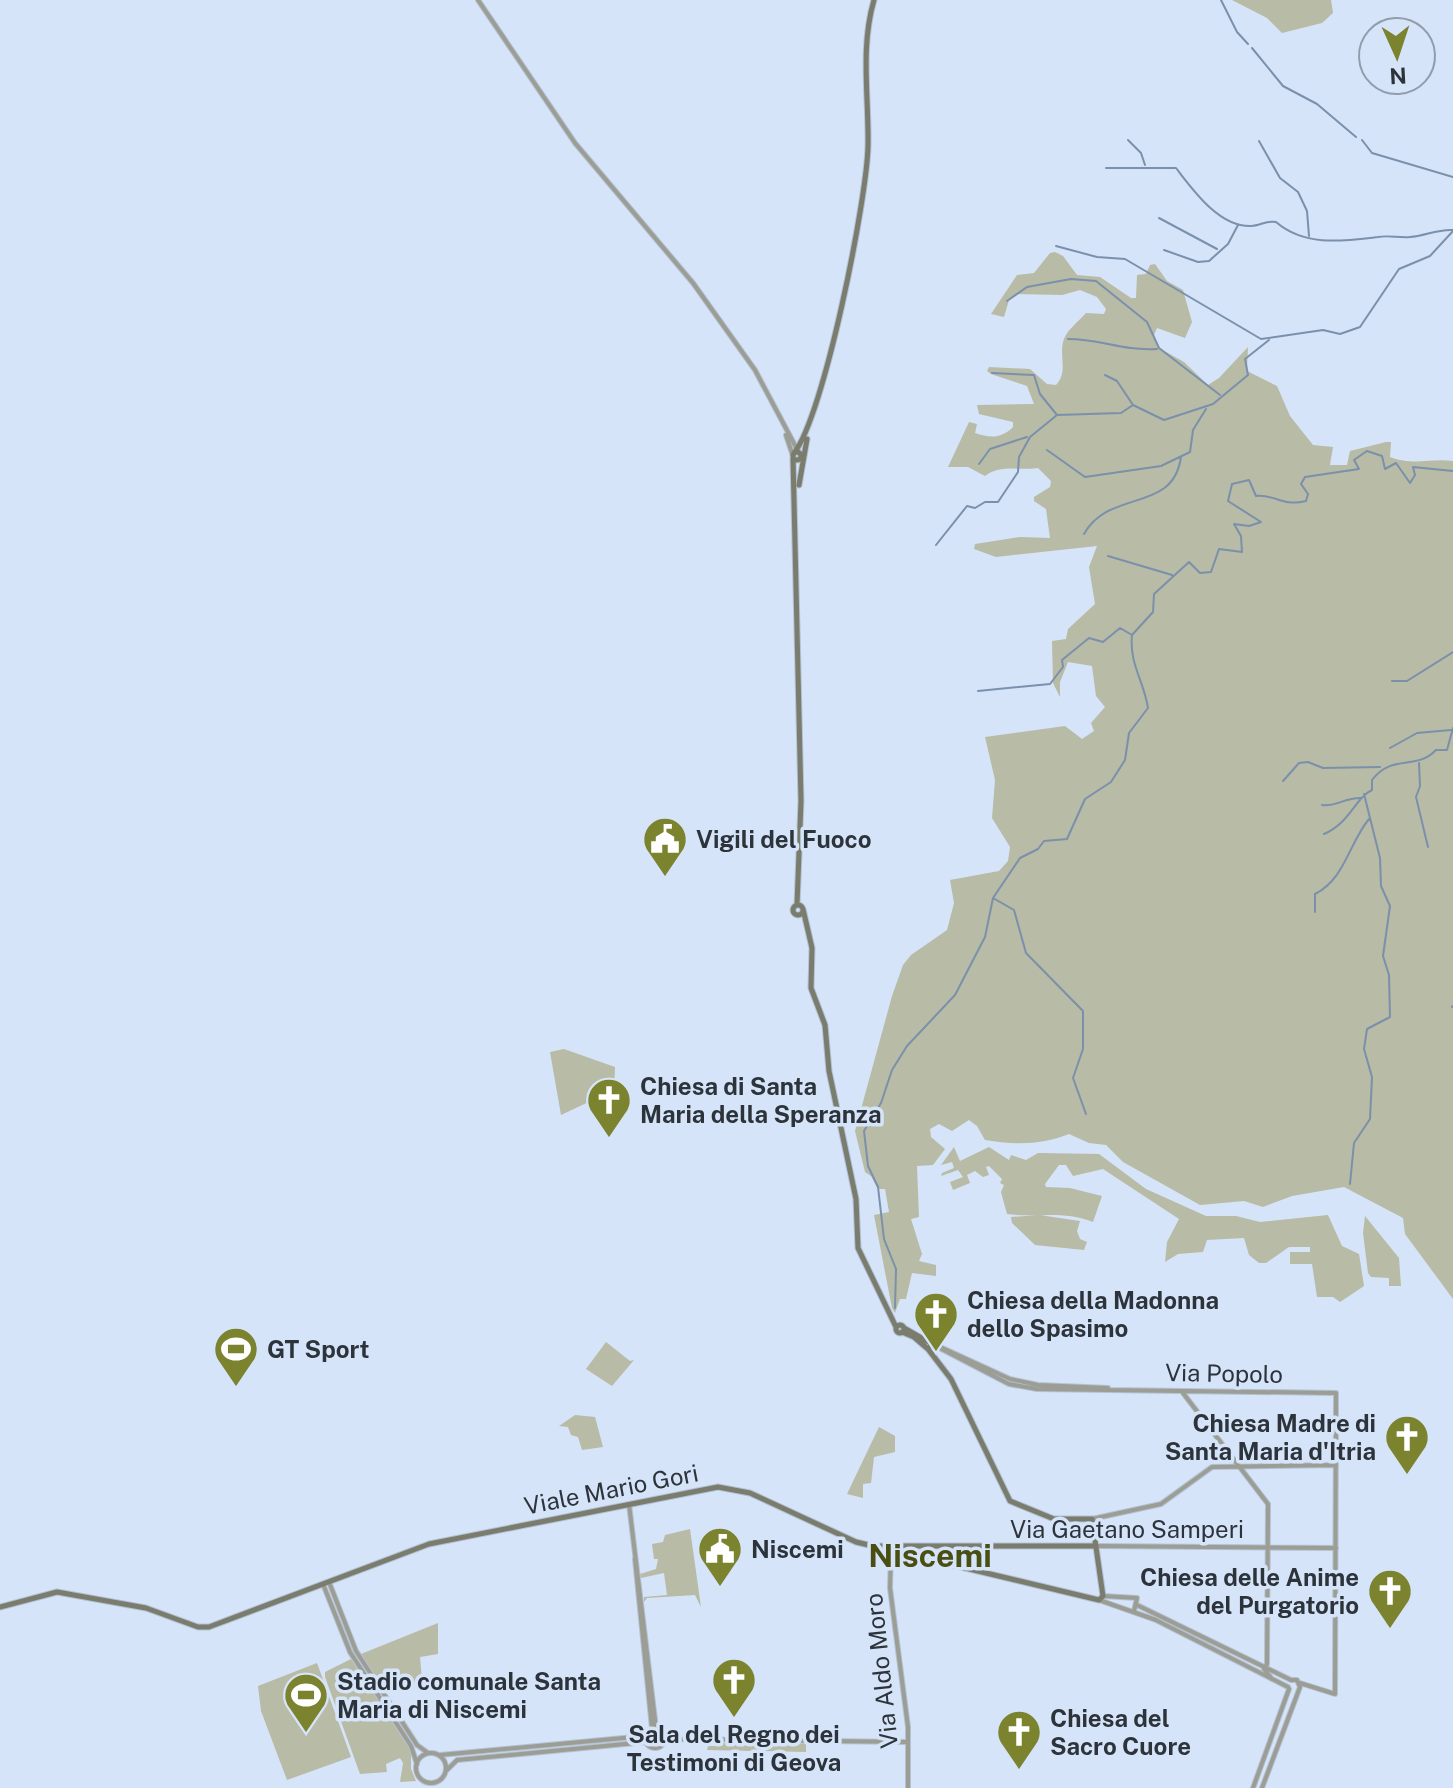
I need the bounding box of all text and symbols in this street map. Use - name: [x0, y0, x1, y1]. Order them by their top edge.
- north arrow: [1357, 16, 1437, 96]
- text: N: [1389, 63, 1407, 89]
- public building icon: Vigili del Fuoco: [641, 815, 689, 878]
- place label: Vigili del Fuoco: [696, 825, 871, 853]
- place label: Chiesa di Santa Maria della Speranza: [640, 1072, 882, 1128]
- church icon: Chiesa di Santa Maria della Speranza: [585, 1076, 633, 1139]
- place label: Chiesa della Madonna dello Spasimo: [967, 1286, 1219, 1342]
- church icon: Chiesa della Madonna dello Spasimo: [912, 1290, 960, 1353]
- sports icon: GT Sport: [212, 1325, 260, 1388]
- place label: GT Sport: [267, 1335, 369, 1363]
- street label: Via Popolo: [1165, 1358, 1283, 1388]
- place label: Chiesa Madre di Santa Maria d'Itria: [1165, 1409, 1376, 1465]
- church icon: Chiesa Madre di Santa Maria d'Itria: [1383, 1413, 1431, 1476]
- street label: Viale Mario Gori: [522, 1458, 700, 1520]
- street label: Via Gaetano Samperi: [1010, 1515, 1244, 1543]
- public building icon: Niscemi: [696, 1525, 744, 1588]
- place label: Niscemi: [751, 1535, 844, 1563]
- district label: Niscemi: [868, 1537, 992, 1574]
- place label: Chiesa delle Anime del Purgatorio: [1140, 1563, 1359, 1619]
- church icon: Chiesa delle Anime del Purgatorio: [1366, 1567, 1414, 1630]
- street label: Via Aldo Moro: [859, 1592, 903, 1750]
- church icon: Sala del Regno dei Testimoni di Geova: [710, 1656, 758, 1719]
- place label: Stadio comunale Santa Maria di Niscemi: [337, 1667, 601, 1723]
- sports icon: Stadio comunale Santa Maria di Niscemi: [282, 1671, 330, 1734]
- place label: Chiesa del Sacro Cuore: [1050, 1704, 1191, 1760]
- church icon: Chiesa del Sacro Cuore: [995, 1708, 1043, 1771]
- place label: Sala del Regno dei Testimoni di Geova: [627, 1720, 841, 1776]

